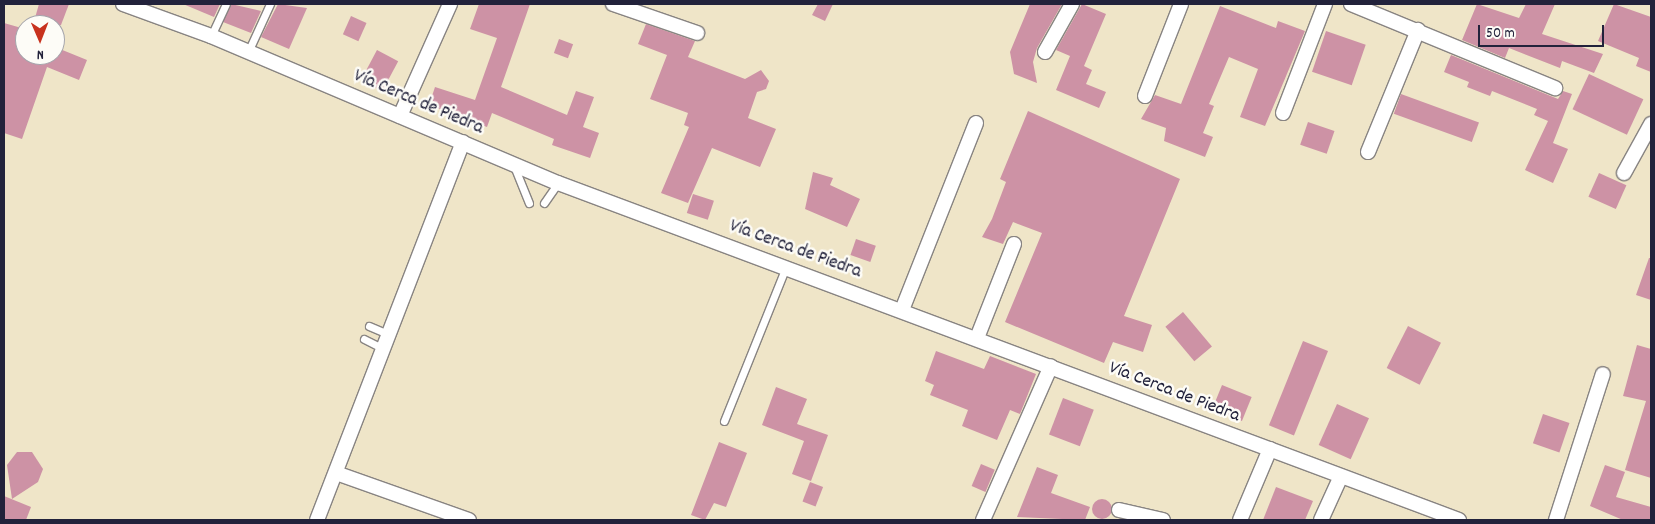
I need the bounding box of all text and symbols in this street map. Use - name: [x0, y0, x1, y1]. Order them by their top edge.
- north arrow: [15, 15, 65, 65]
- scale bar: [1480, 15, 1606, 47]
- text: 50 m: [1486, 23, 1515, 45]
- text: N: [37, 44, 44, 64]
- street label: Vía Cerca de Piedra: [350, 65, 486, 141]
- street label: Vía Cerca de Piedra: [726, 216, 864, 284]
- street label: Vía Cerca de Piedra: [1105, 358, 1243, 428]

